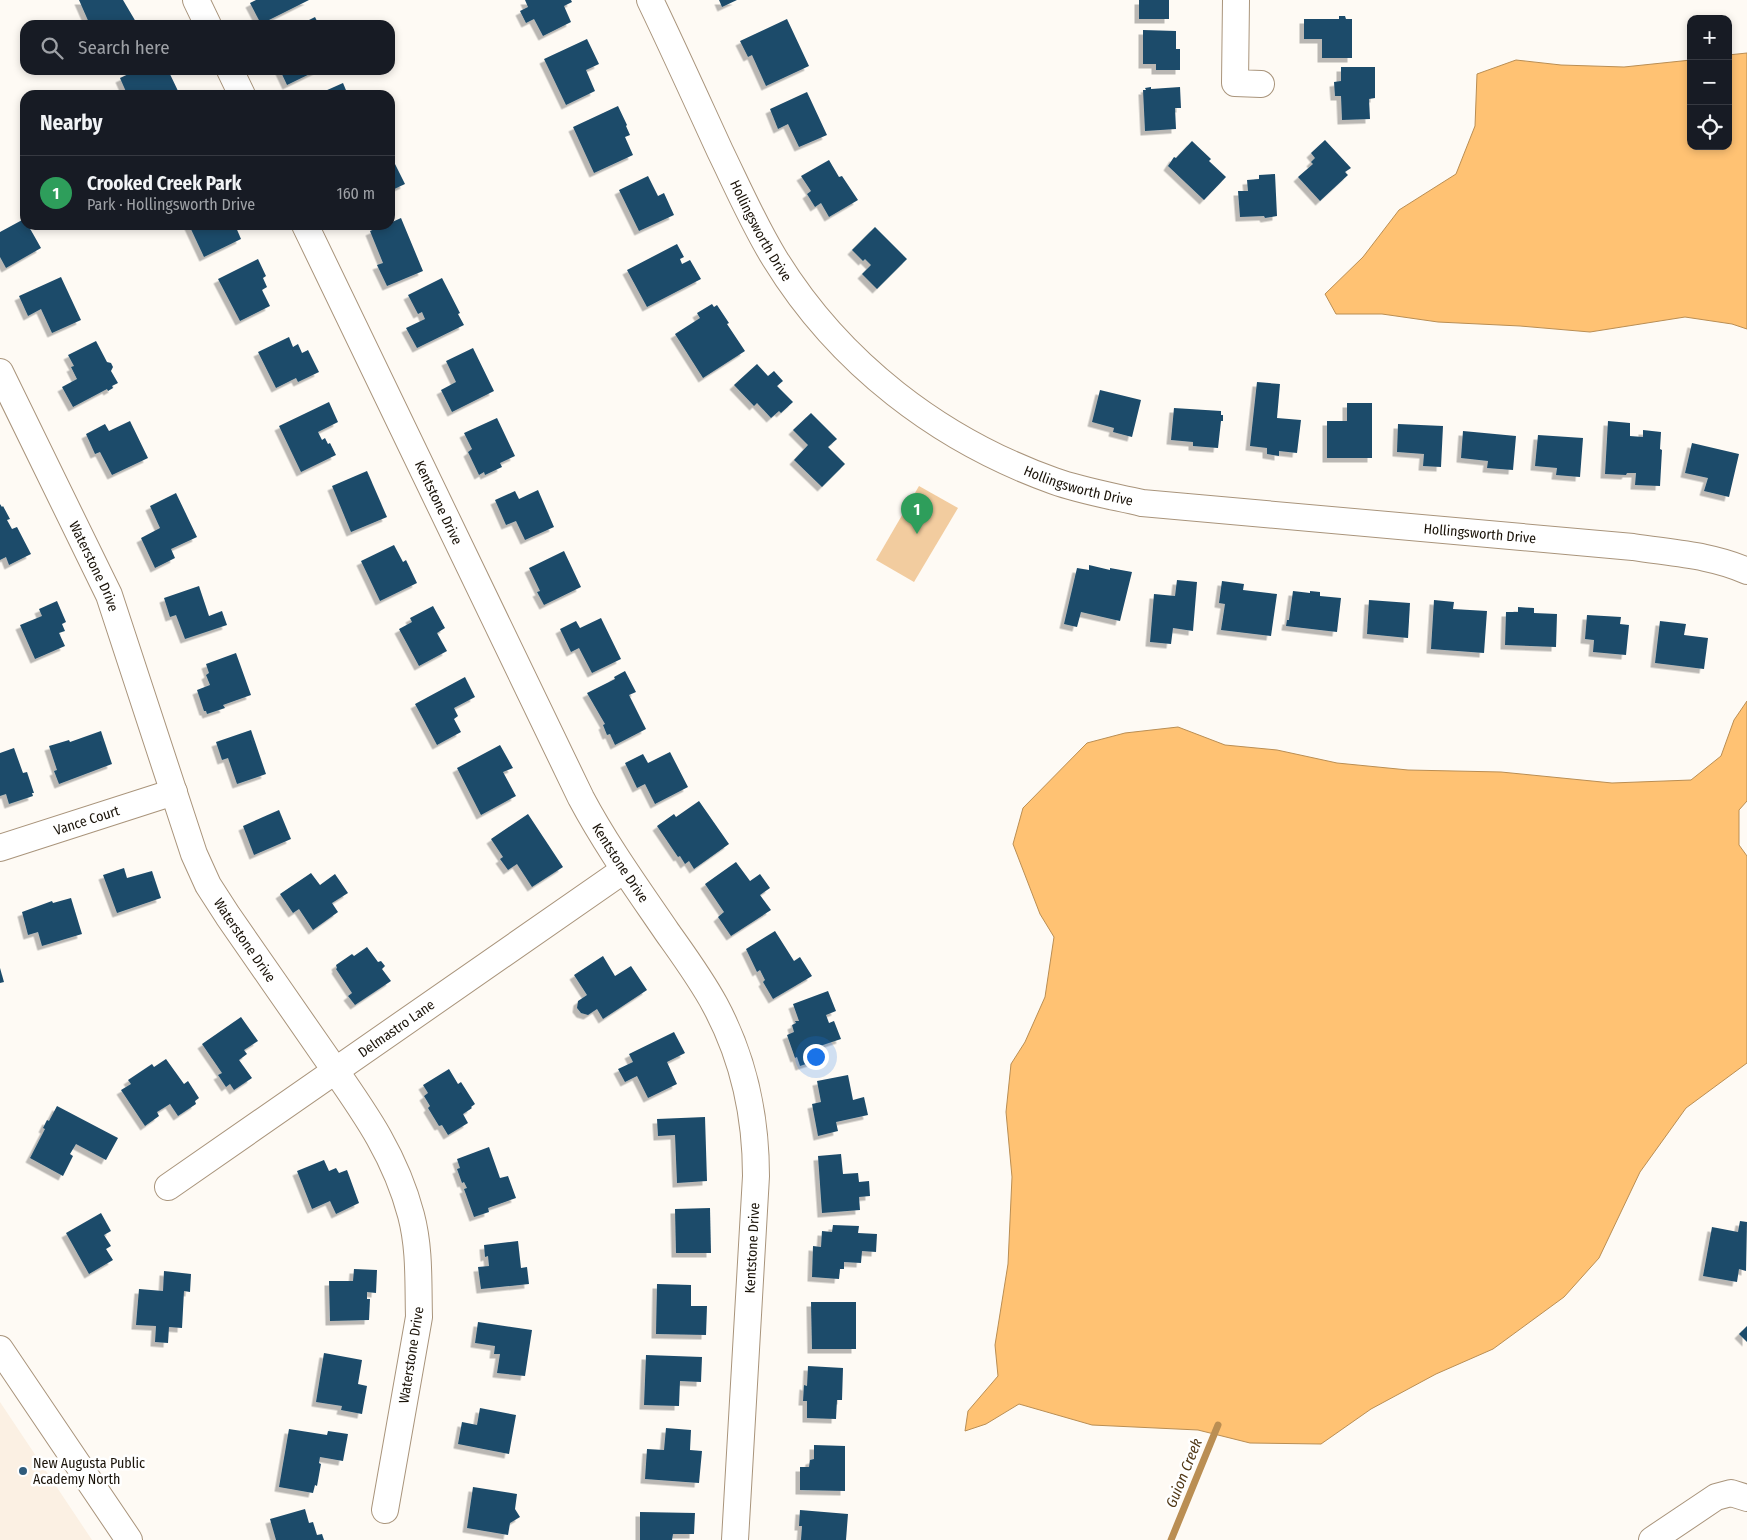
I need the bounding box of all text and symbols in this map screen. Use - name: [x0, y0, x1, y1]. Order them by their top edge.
- map controls: [1687, 15, 1732, 150]
- button: +: [1687, 15, 1732, 60]
- search box: [20, 20, 395, 75]
- icon: search: [38, 34, 66, 62]
- text: Search here: [78, 36, 170, 59]
- button: −: [1687, 60, 1732, 105]
- button: locate: [1687, 105, 1732, 150]
- text: Nearby: [40, 110, 102, 136]
- text: Crooked Creek Park: [87, 172, 241, 195]
- street label: Hollingsworth Drive: [726, 178, 795, 285]
- text: 1: [53, 184, 59, 203]
- text: 160 m: [336, 184, 375, 203]
- text: Park · Hollingsworth Drive: [87, 195, 255, 214]
- street label: Kentstone Drive: [411, 458, 466, 548]
- street label: Hollingsworth Drive: [1021, 462, 1135, 510]
- pin: 1: [901, 493, 933, 534]
- street label: Waterstone Drive: [65, 519, 122, 614]
- street label: Hollingsworth Drive: [1423, 520, 1537, 547]
- street label: Vance Court: [52, 802, 122, 839]
- street label: Kentstone Drive: [588, 820, 652, 906]
- street label: Waterstone Drive: [210, 895, 279, 986]
- street label: Delmastro Lane: [355, 996, 438, 1061]
- your location: [803, 1044, 829, 1070]
- street label: Kentstone Drive: [742, 1202, 763, 1294]
- street label: Waterstone Drive: [395, 1305, 428, 1405]
- water label: Guion Creek: [1162, 1435, 1206, 1510]
- place label: New Augusta Public Academy North: [33, 1455, 145, 1488]
- marker: New Augusta Public Academy North: [17, 1465, 29, 1477]

